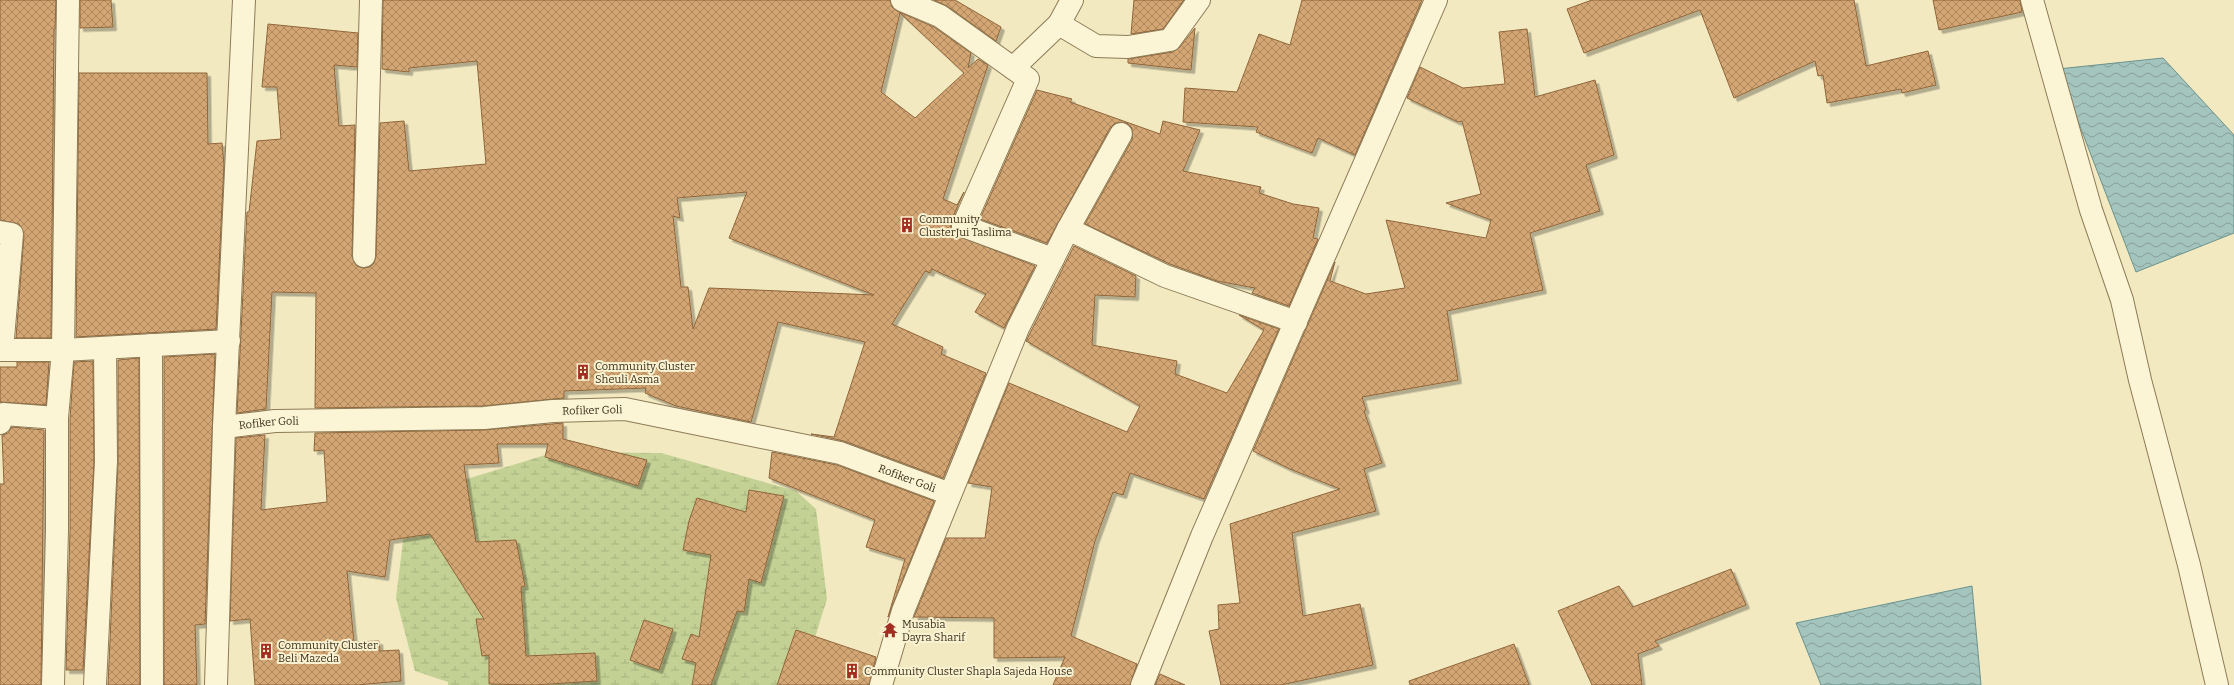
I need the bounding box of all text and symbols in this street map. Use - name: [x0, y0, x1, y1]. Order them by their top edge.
- place label: Community ClusterJui Taslima: [919, 213, 1012, 239]
- building icon: Community ClusterJui Taslima: [898, 216, 916, 234]
- place label: Community Cluster Sheuli Asma: [595, 360, 695, 386]
- building icon: Community Cluster Sheuli Asma: [574, 363, 592, 381]
- street label: Rofiker Goli: [562, 403, 623, 417]
- street label: Rofiker Goli: [238, 414, 300, 432]
- street label: Rofiker Goli: [877, 461, 939, 495]
- place label: Musabia Dayra Sharif: [902, 618, 966, 644]
- temple icon: Musabia Dayra Sharif: [881, 621, 899, 639]
- place label: Community Cluster Beli Mazeda: [278, 639, 378, 665]
- building icon: Community Cluster Beli Mazeda: [257, 642, 275, 660]
- building icon: Community Cluster Shapla Sajeda House: [843, 662, 861, 680]
- place label: Community Cluster Shapla Sajeda House: [864, 665, 1072, 678]

